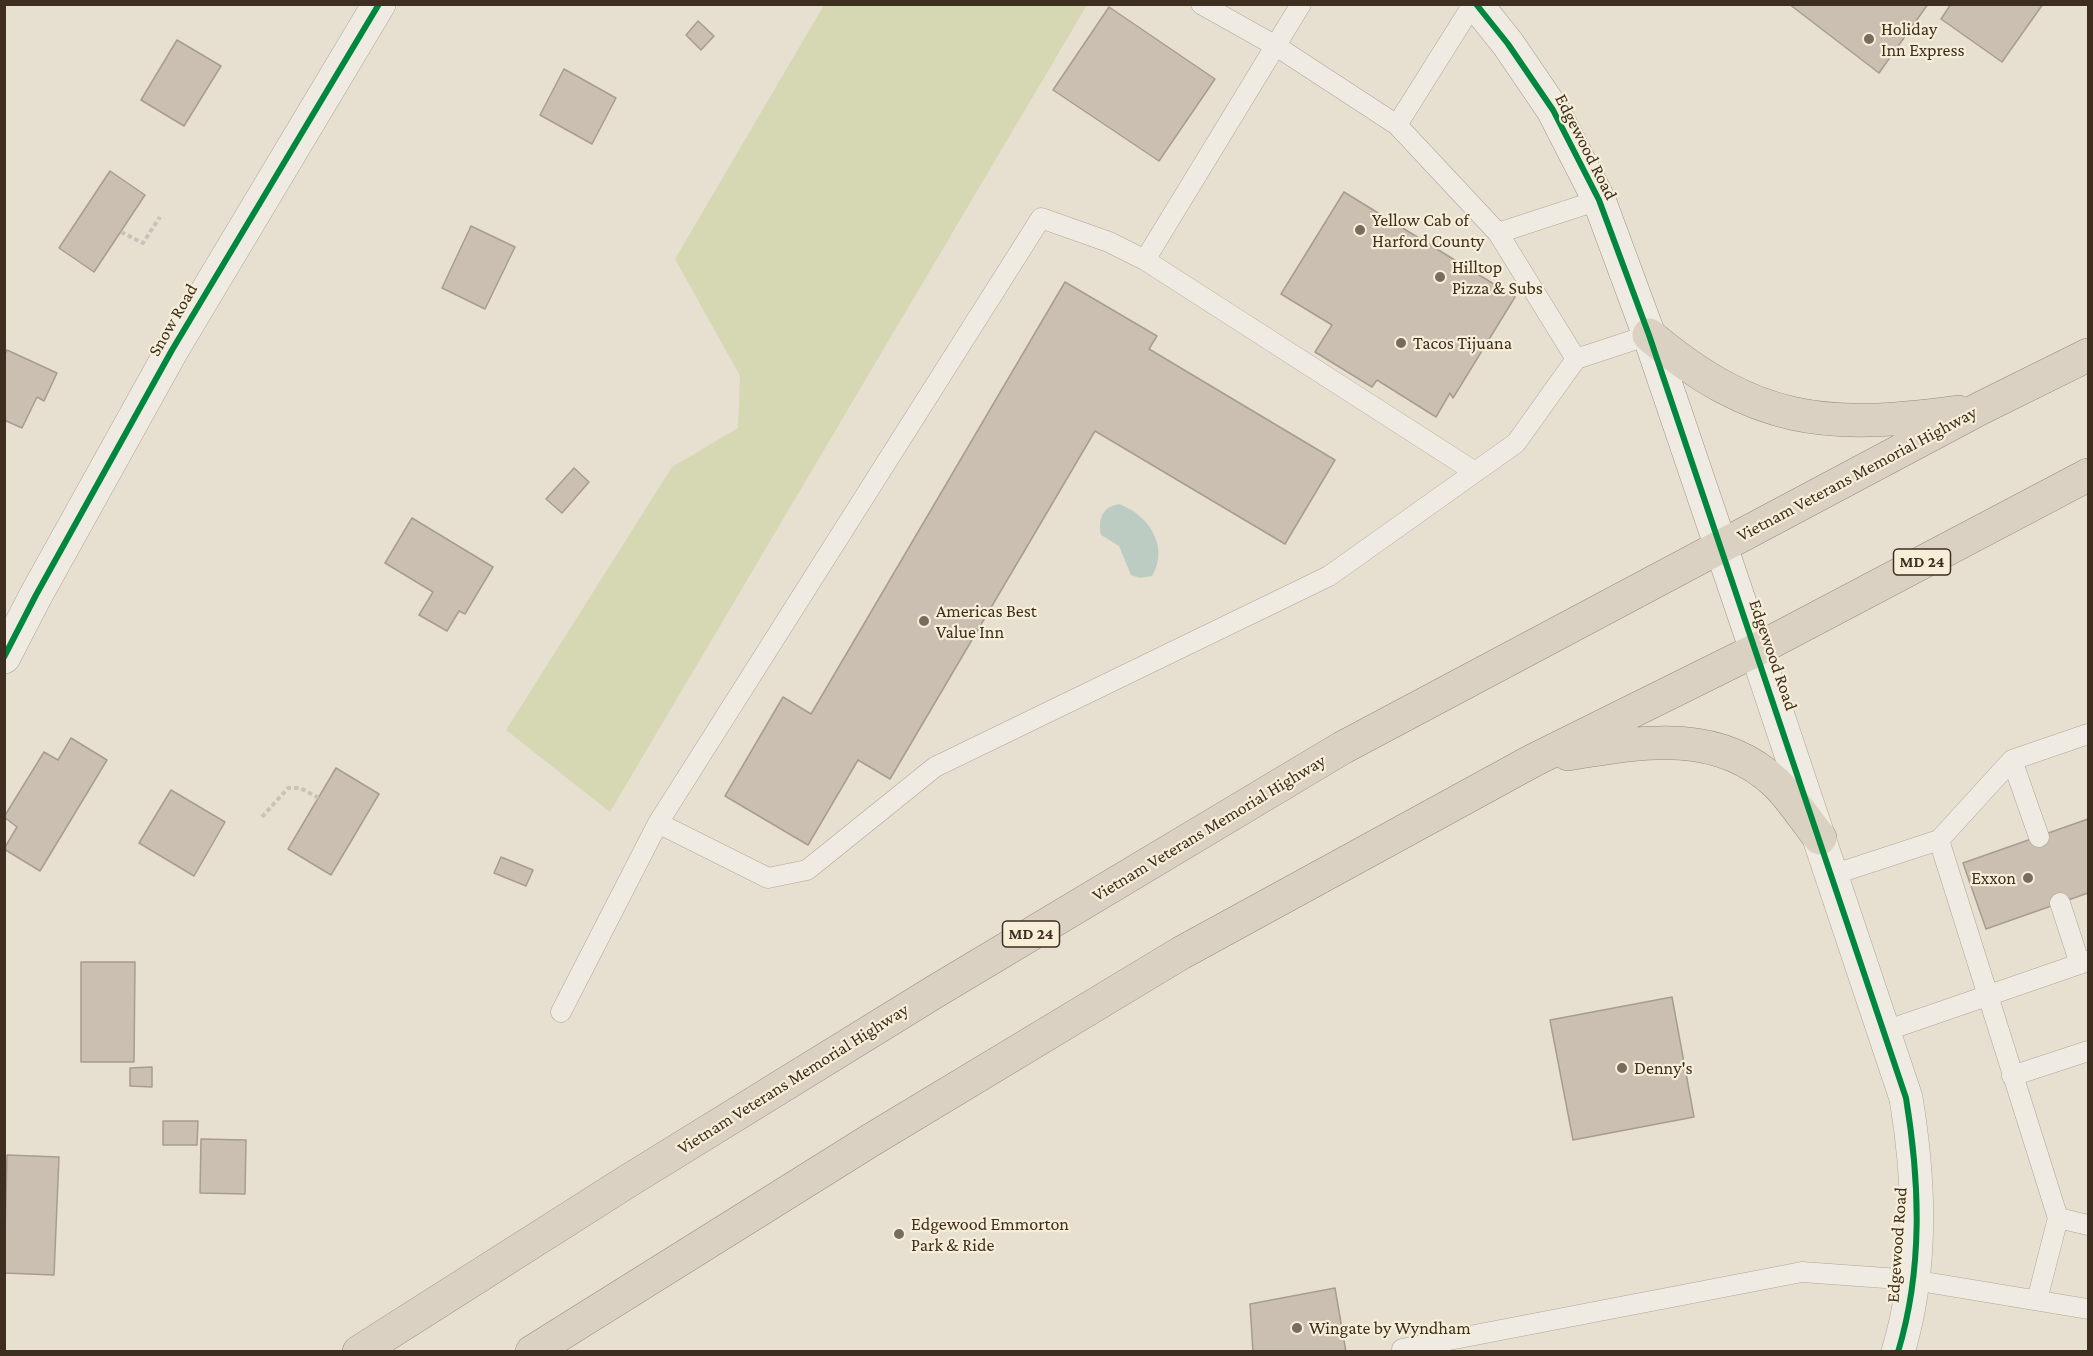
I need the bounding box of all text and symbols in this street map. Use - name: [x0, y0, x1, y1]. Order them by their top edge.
- place label: Holiday Inn Express: [1881, 18, 1965, 60]
- marker: Holiday Inn Express: [1862, 32, 1876, 46]
- street label: Edgewood Road: [1550, 90, 1622, 204]
- place label: Yellow Cab of Harford County: [1372, 209, 1484, 252]
- marker: Yellow Cab of Harford County: [1353, 223, 1367, 237]
- place label: Hilltop Pizza & Subs: [1452, 256, 1543, 298]
- marker: Hilltop Pizza & Subs: [1433, 270, 1447, 284]
- street label: Snow Road: [144, 280, 202, 360]
- place label: Tacos Tijuana: [1413, 332, 1512, 354]
- marker: Tacos Tijuana: [1394, 336, 1408, 350]
- street label: Vietnam Veterans Memorial Highway: [1733, 401, 1981, 547]
- road number: MD 24: [1894, 549, 1950, 575]
- street label: Edgewood Road: [1744, 597, 1802, 713]
- place label: Americas Best Value Inn: [936, 600, 1037, 642]
- marker: Americas Best Value Inn: [917, 614, 931, 628]
- street label: Vietnam Veterans Memorial Highway: [1088, 750, 1330, 906]
- place label: Exxon: [1971, 867, 2016, 889]
- marker: Exxon: [2021, 871, 2035, 885]
- road number: MD 24: [1002, 921, 1060, 947]
- street label: Vietnam Veterans Memorial Highway: [673, 999, 913, 1159]
- place label: Denny's: [1634, 1057, 1693, 1079]
- marker: Denny's: [1615, 1061, 1629, 1075]
- street label: Edgewood Road: [1882, 1186, 1912, 1304]
- place label: Edgewood Emmorton Park & Ride: [911, 1213, 1069, 1256]
- marker: Edgewood Emmorton Park & Ride: [892, 1227, 906, 1241]
- place label: Wingate by Wyndham: [1309, 1317, 1471, 1339]
- marker: Wingate by Wyndham: [1290, 1321, 1304, 1335]

